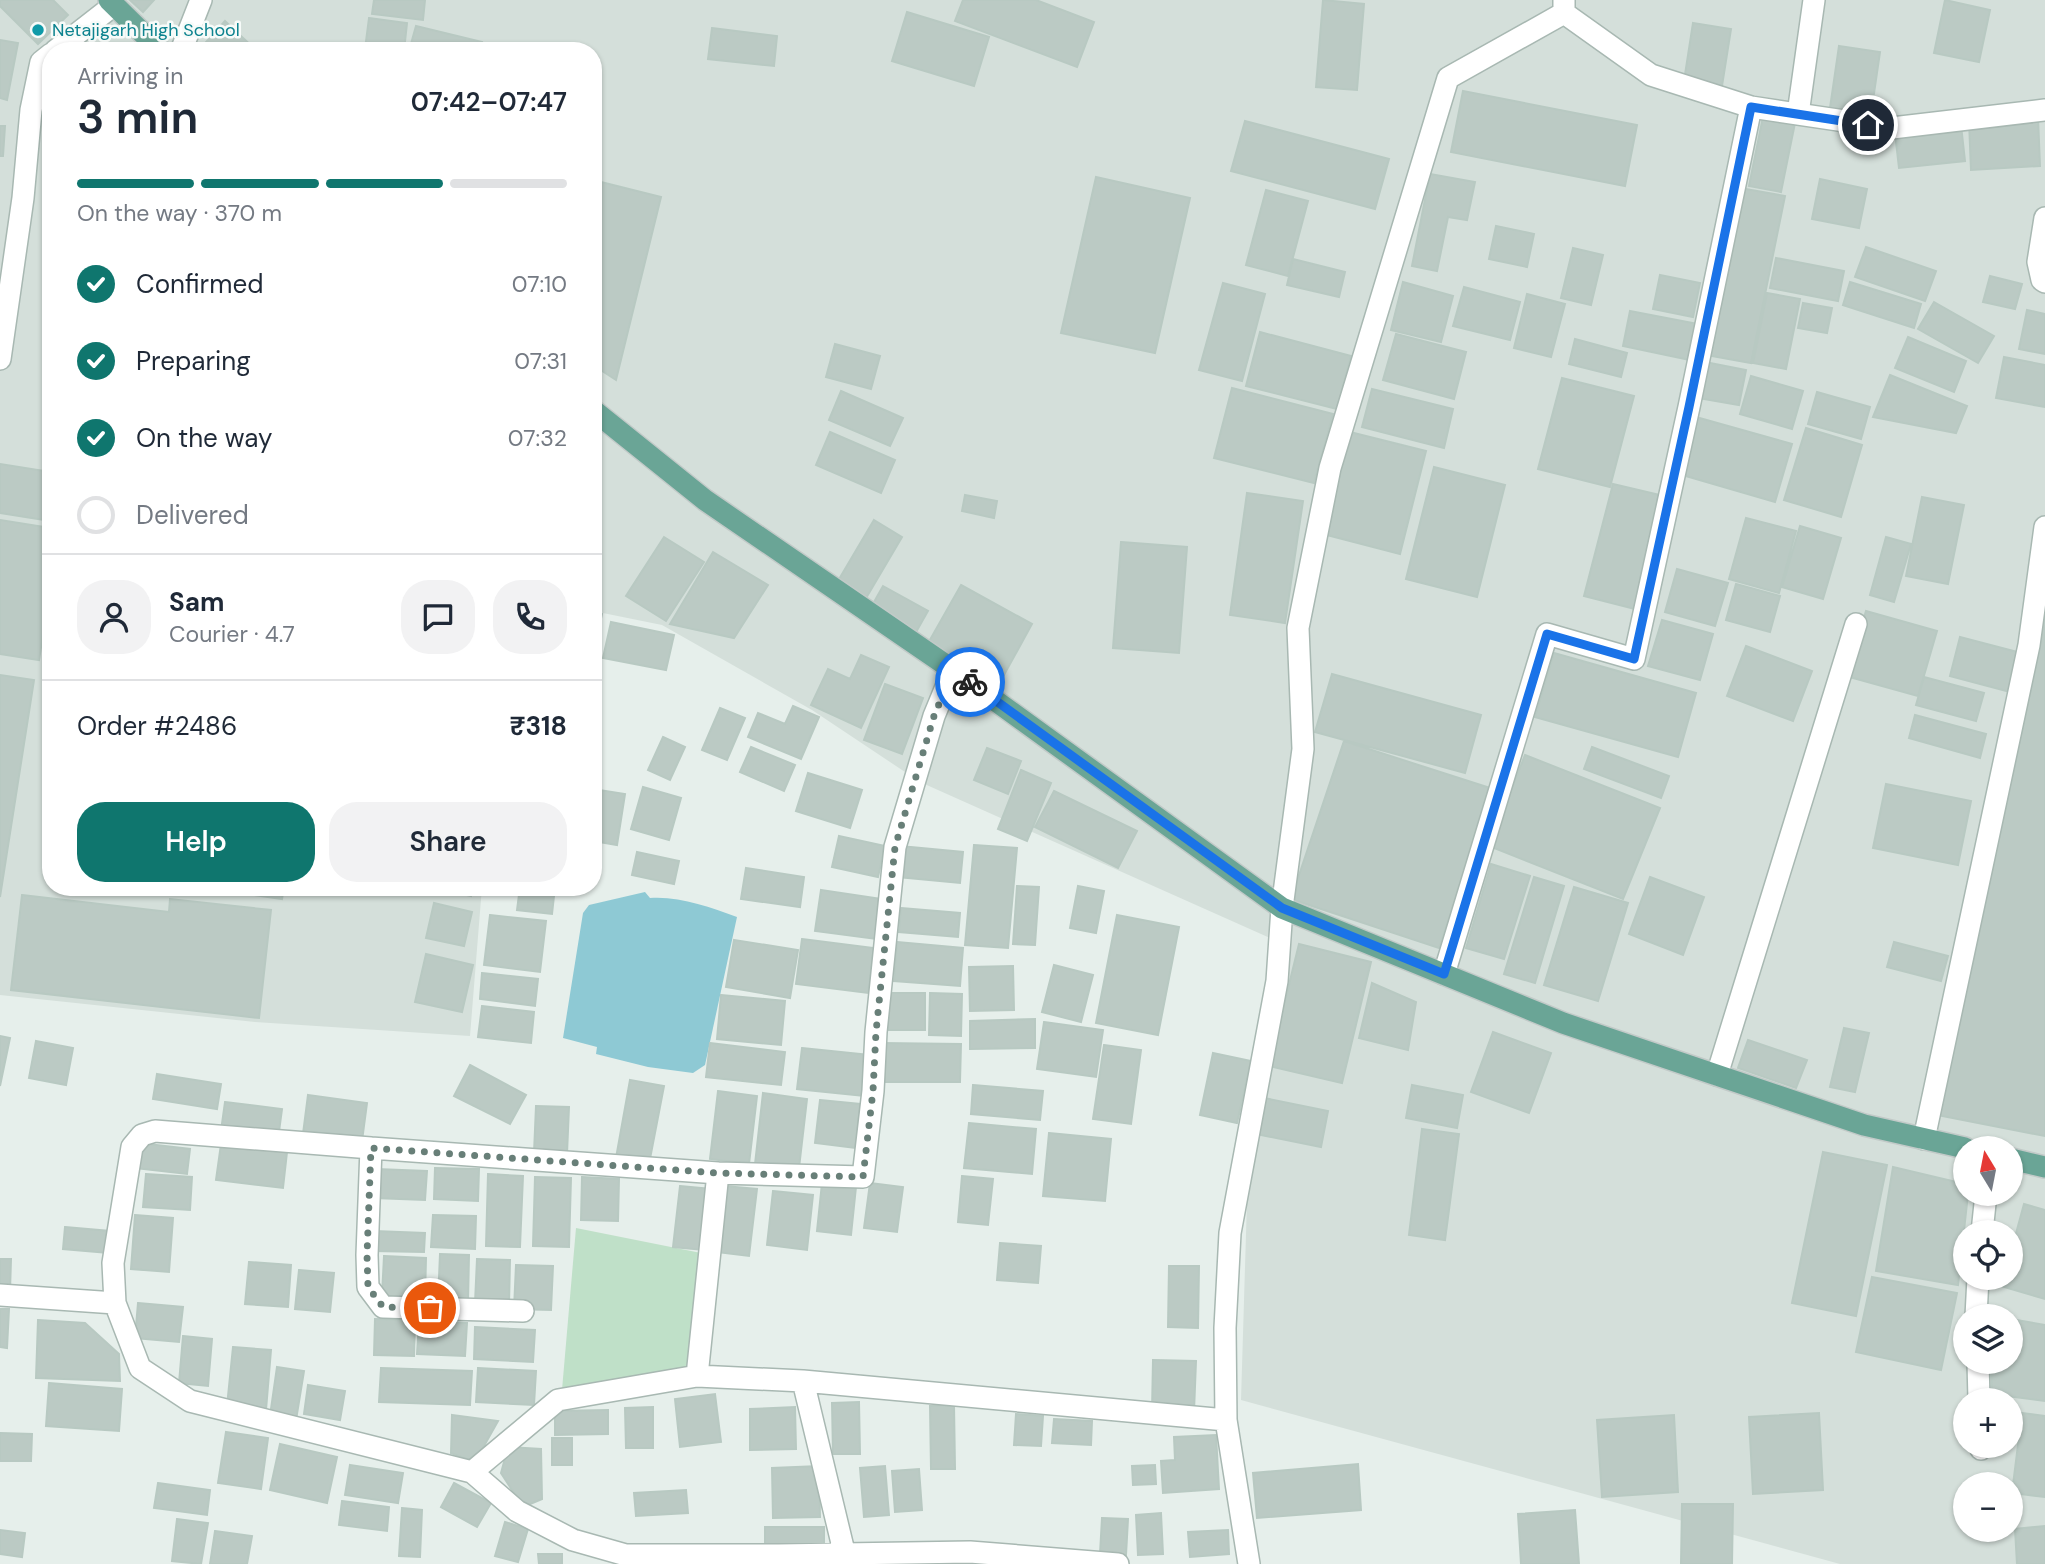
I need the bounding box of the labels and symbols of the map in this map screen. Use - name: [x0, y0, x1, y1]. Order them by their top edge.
- place label: Netajigarh High School: [52, 18, 240, 42]
- marker: Netajigarh High School: [30, 22, 46, 38]
- pin: [1838, 95, 1898, 155]
- courier: [935, 647, 1005, 717]
- north arrow: [1953, 1136, 2023, 1206]
- pin: [400, 1278, 460, 1338]

